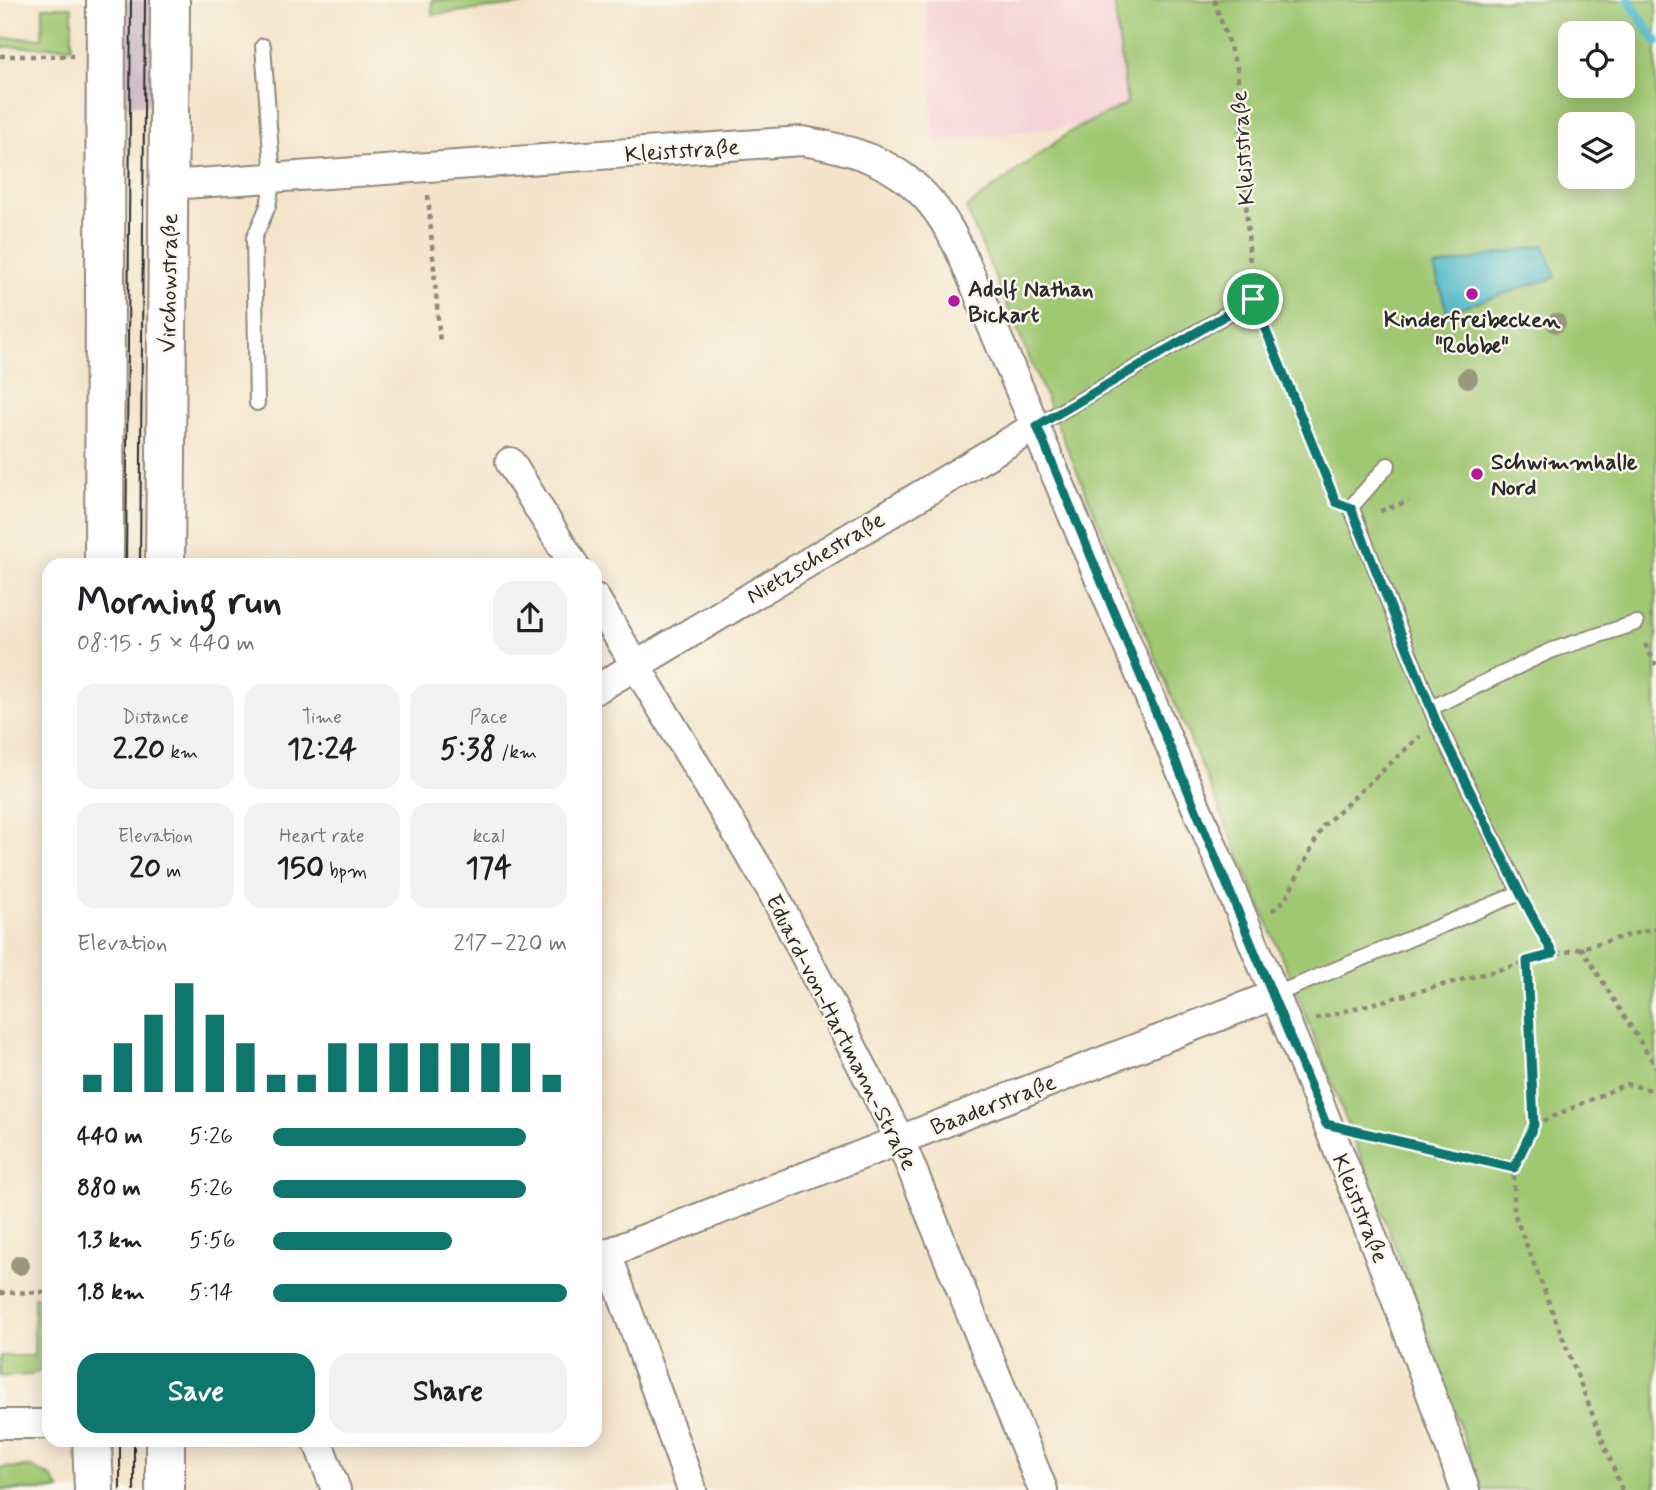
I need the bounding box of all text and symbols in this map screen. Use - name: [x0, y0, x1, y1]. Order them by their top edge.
- map controls: [1558, 21, 1635, 189]
- button: locate: [1558, 21, 1635, 98]
- street label: Kleiststraße: [1225, 89, 1263, 206]
- button: layers: [1558, 112, 1635, 189]
- street label: Kleiststraße: [624, 133, 741, 171]
- street label: Virchowstraße: [154, 213, 186, 353]
- pin: [1223, 269, 1283, 329]
- place label: Adolf Nathan Bickart: [968, 275, 1094, 331]
- icon: arrive: [1234, 280, 1272, 318]
- marker: Kinderfreibecken "Robbe": [1464, 286, 1480, 302]
- marker: Adolf Nathan Bickart: [946, 293, 962, 309]
- place label: Kinderfreibecken "Robbe": [1384, 306, 1561, 362]
- place label: Schwimmhalle Nord: [1491, 448, 1638, 504]
- marker: Schwimmhalle Nord: [1469, 466, 1485, 482]
- street label: Nietzschestraße: [741, 506, 891, 612]
- text: Morning run: [77, 578, 282, 627]
- button: share: [493, 581, 567, 655]
- text: 08:15 · 5 × 440 m: [77, 629, 255, 659]
- text: Distance: [122, 705, 189, 730]
- text: Time: [302, 705, 342, 730]
- text: Pace: [470, 705, 508, 730]
- text: 2.20: [112, 730, 165, 769]
- text: 12:24: [287, 730, 357, 769]
- text: 5:38: [440, 730, 496, 769]
- text: km: [165, 740, 198, 765]
- text: /km: [496, 740, 537, 765]
- text: Elevation: [118, 824, 193, 849]
- text: Heart rate: [279, 824, 365, 849]
- text: kcal: [473, 824, 505, 849]
- text: 20: [129, 849, 161, 888]
- text: 150: [277, 849, 324, 888]
- text: 174: [466, 849, 512, 888]
- text: m: [161, 859, 181, 884]
- text: bpm: [324, 859, 367, 884]
- street label: Eduard-von-Hartmann-Straße: [757, 890, 923, 1176]
- text: Elevation: [77, 929, 168, 959]
- text: 217–220 m: [454, 929, 567, 959]
- street label: Baaderstraße: [927, 1068, 1061, 1144]
- text: 440 m: [77, 1122, 143, 1152]
- text: 5:26: [189, 1122, 233, 1152]
- street label: Kleiststraße: [1324, 1150, 1395, 1268]
- text: 880 m: [77, 1174, 141, 1204]
- text: 5:26: [189, 1174, 233, 1204]
- text: 1.3 km: [77, 1226, 142, 1256]
- text: 5:56: [189, 1226, 235, 1256]
- text: 1.8 km: [77, 1278, 145, 1308]
- text: 5:14: [189, 1278, 233, 1308]
- button: Save: [77, 1353, 315, 1433]
- button: Share: [329, 1353, 567, 1433]

